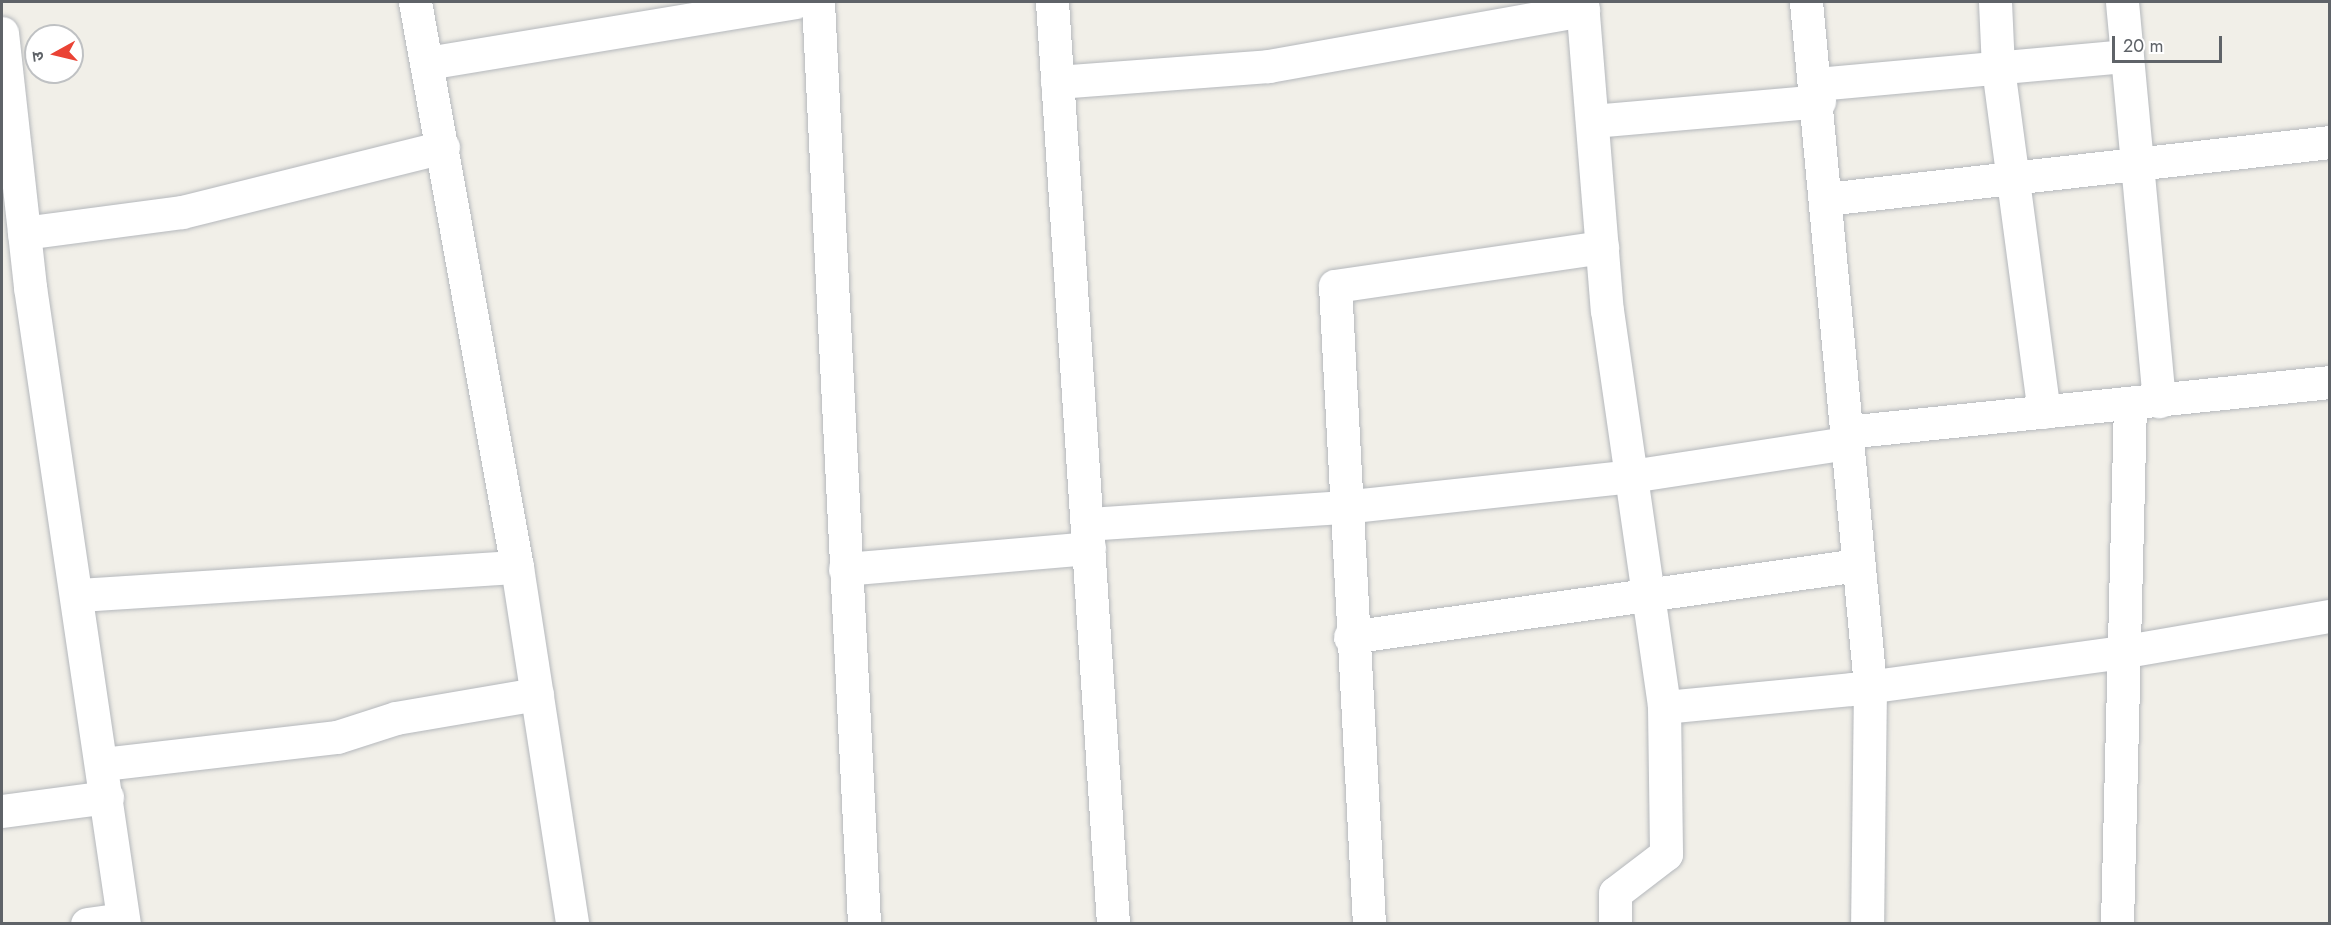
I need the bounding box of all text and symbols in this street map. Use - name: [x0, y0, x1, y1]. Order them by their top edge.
- north arrow: [24, 24, 84, 84]
- scale bar: [2115, 24, 2224, 62]
- text: 20 m: [2123, 33, 2163, 59]
- text: उ: [26, 50, 50, 63]

